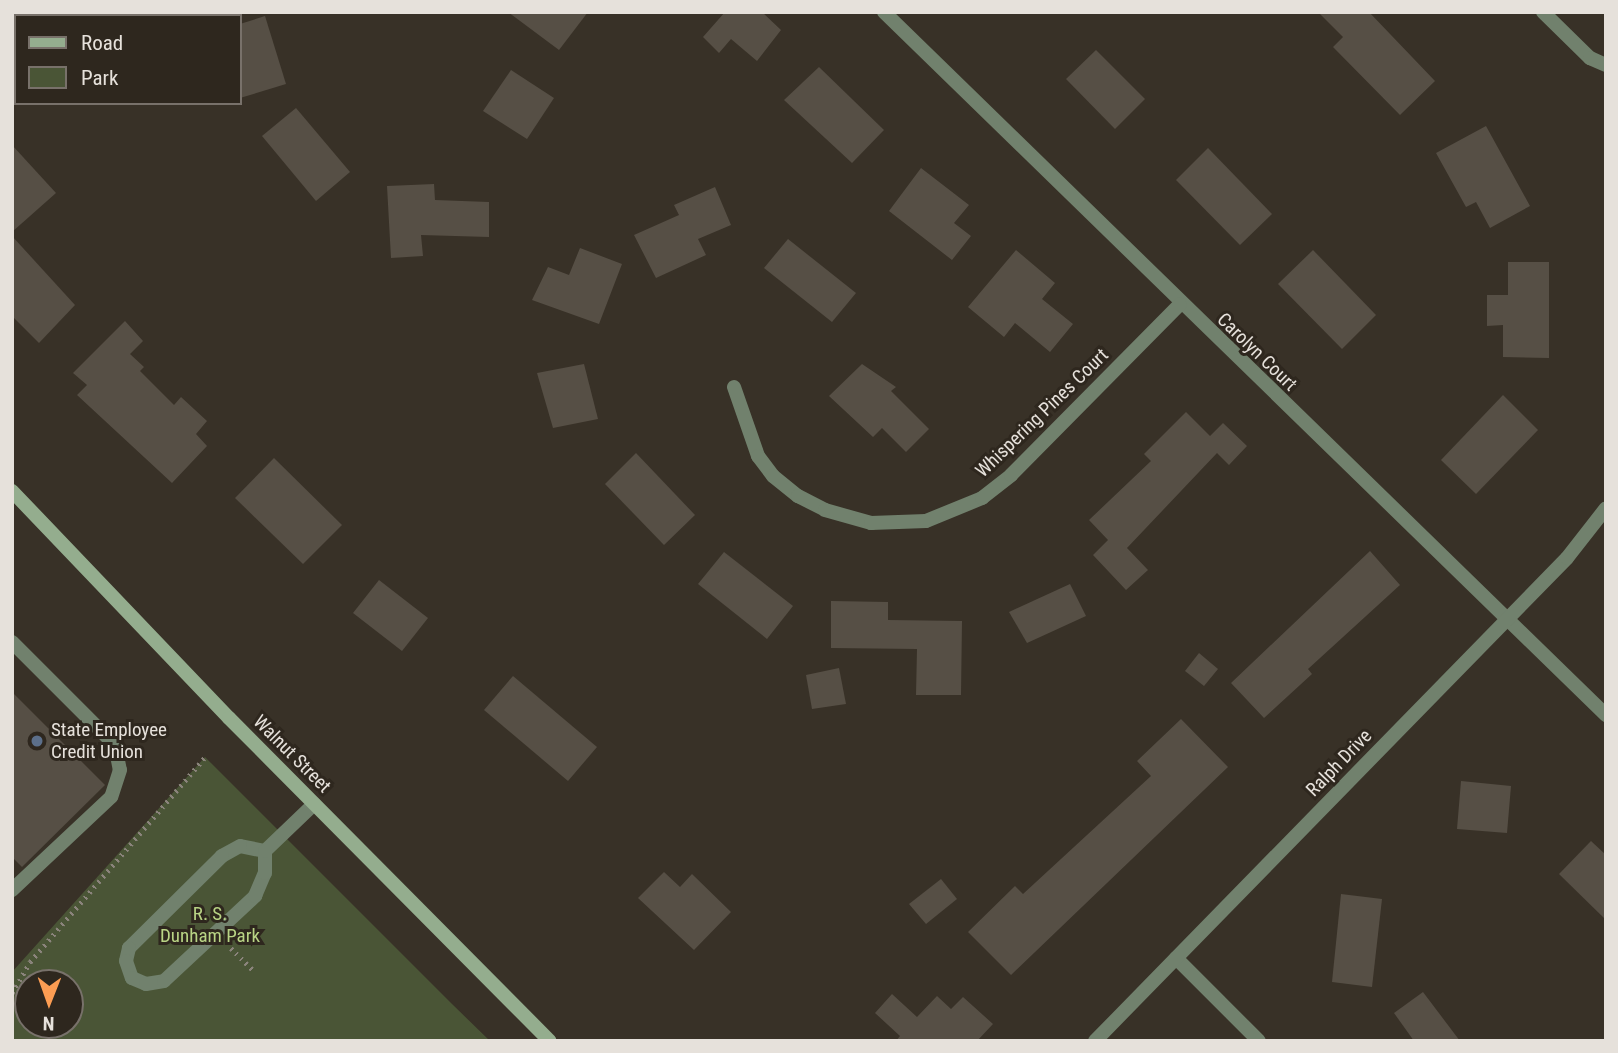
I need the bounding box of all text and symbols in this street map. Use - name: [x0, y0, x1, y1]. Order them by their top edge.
- legend: [14, 14, 242, 105]
- text: Road: [81, 31, 123, 55]
- text: Park: [81, 66, 118, 90]
- street label: Carolyn Court: [1212, 308, 1302, 396]
- street label: Whispering Pines Court: [971, 344, 1113, 482]
- street label: Walnut Street: [248, 710, 336, 798]
- place label: State Employee Credit Union: [51, 719, 167, 763]
- street label: Ralph Drive: [1301, 725, 1377, 801]
- marker: State Employee Credit Union: [29, 733, 45, 749]
- park label: R. S. Dunham Park: [160, 903, 260, 947]
- north arrow: [14, 969, 84, 1039]
- text: N: [43, 1012, 55, 1035]

